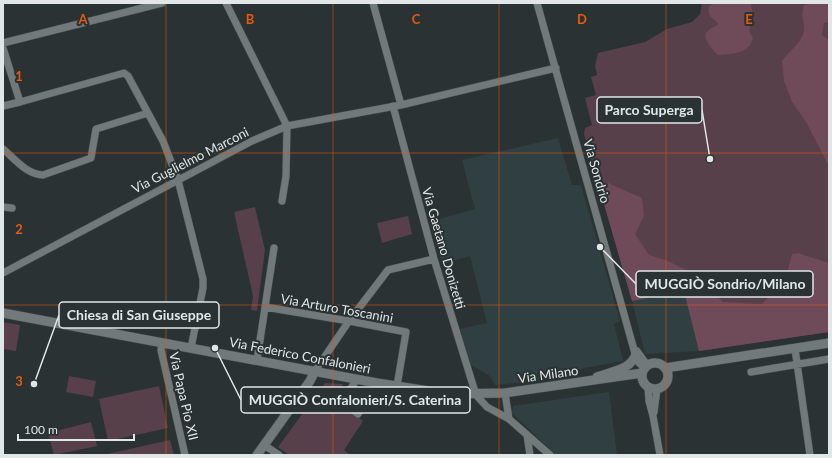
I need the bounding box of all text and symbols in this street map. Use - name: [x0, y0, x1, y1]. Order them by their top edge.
- text: A: [77, 11, 88, 27]
- text: B: [246, 11, 255, 27]
- text: C: [412, 11, 421, 27]
- text: D: [577, 11, 587, 27]
- text: E: [745, 11, 753, 27]
- text: 1: [15, 68, 23, 84]
- callout: Parco Superga: [597, 97, 702, 123]
- text: Parco Superga: [604, 101, 694, 118]
- street label: Via Guglielmo Marconi: [129, 124, 251, 196]
- street label: Via Sondrio: [580, 137, 614, 205]
- street label: Via Gaetano Donizetti: [419, 185, 469, 311]
- text: 2: [15, 221, 23, 237]
- callout: MUGGIÒ Sondrio/Milano: [636, 271, 813, 297]
- text: MUGGIÒ Sondrio/Milano: [645, 275, 805, 292]
- street label: Via Arturo Toscanini: [279, 290, 395, 326]
- callout: Chiesa di San Giuseppe: [59, 302, 219, 328]
- text: Chiesa di San Giuseppe: [67, 306, 212, 323]
- street label: Via Federico Confalonieri: [228, 333, 372, 377]
- street label: Via Papa Pio XII: [166, 350, 202, 442]
- street label: Via Milano: [517, 362, 579, 386]
- text: 3: [15, 373, 23, 389]
- callout: MUGGIÒ Confalonieri/S. Caterina: [241, 387, 470, 413]
- text: MUGGIÒ Confalonieri/S. Caterina: [249, 391, 461, 408]
- scale bar: [18, 416, 134, 442]
- text: 100 m: [24, 422, 58, 437]

